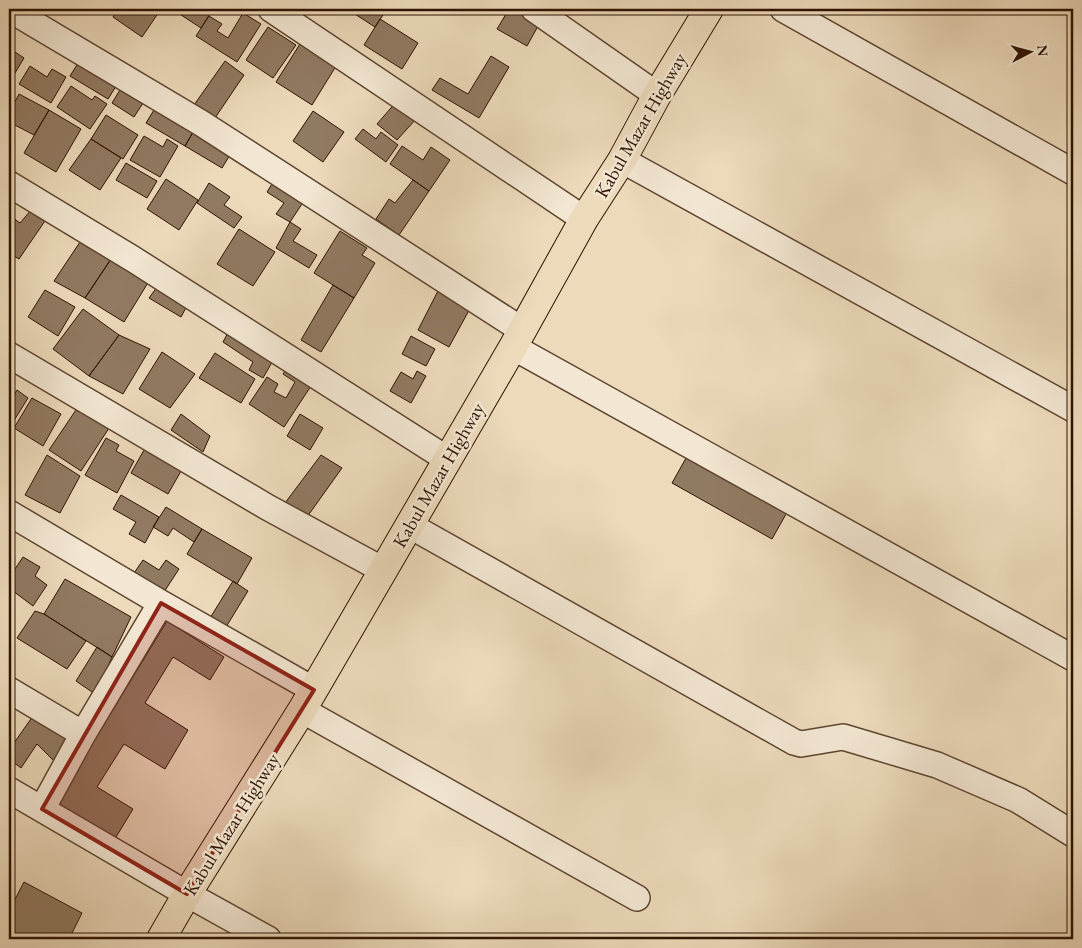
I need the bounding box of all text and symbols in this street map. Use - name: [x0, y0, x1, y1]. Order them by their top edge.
- north arrow: [1004, 28, 1054, 78]
- text: N: [1033, 44, 1053, 58]
- street label: Kabul Mazar Highway: [589, 48, 692, 202]
- street label: Kabul Mazar Highway: [387, 398, 490, 552]
- street label: Kabul Mazar Highway: [177, 748, 286, 900]

